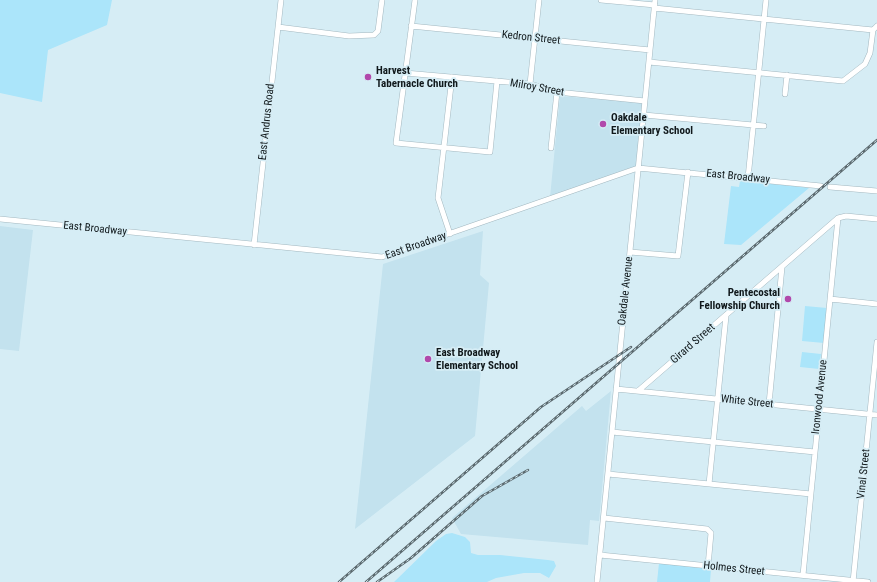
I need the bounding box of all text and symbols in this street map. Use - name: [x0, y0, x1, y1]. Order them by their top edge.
- street label: Kedron Street: [501, 28, 561, 48]
- place label: Harvest Tabernacle Church: [376, 64, 458, 90]
- marker: Harvest Tabernacle Church: [363, 72, 373, 82]
- street label: Milroy Street: [509, 77, 565, 99]
- street label: East Andrus Road: [256, 83, 278, 161]
- place label: Oakdale Elementary School: [611, 111, 693, 137]
- marker: Oakdale Elementary School: [598, 119, 608, 129]
- street label: East Broadway: [706, 167, 770, 187]
- street label: East Broadway: [63, 219, 127, 239]
- street label: East Broadway: [384, 229, 448, 263]
- street label: Oakdale Avenue: [616, 256, 636, 326]
- place label: Pentecostal Fellowship Church: [699, 286, 780, 312]
- marker: Pentecostal Fellowship Church: [783, 294, 793, 304]
- street label: Girard Street: [668, 321, 718, 367]
- place label: East Broadway Elementary School: [436, 346, 518, 372]
- marker: East Broadway Elementary School: [423, 354, 433, 364]
- street label: Ironwood Avenue: [810, 359, 830, 435]
- street label: White Street: [720, 393, 774, 411]
- street label: Vinal Street: [855, 448, 873, 500]
- street label: Holmes Street: [703, 559, 765, 579]

